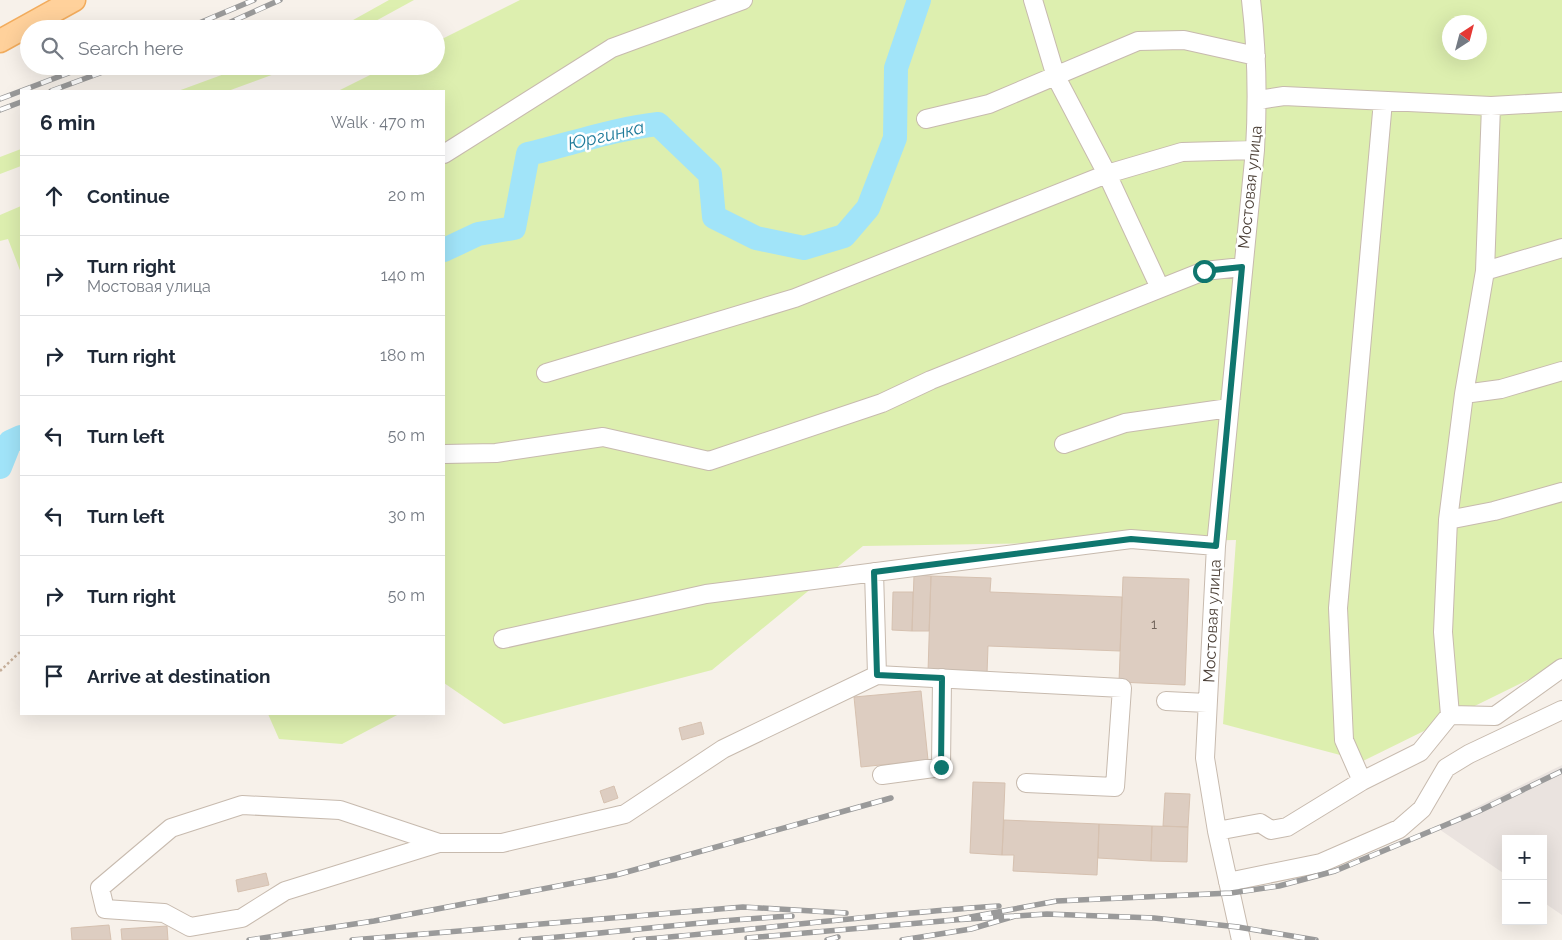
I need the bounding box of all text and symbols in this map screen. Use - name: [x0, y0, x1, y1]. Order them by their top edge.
- north arrow: [1442, 15, 1487, 60]
- search box: [20, 20, 445, 75]
- icon: search: [38, 34, 66, 62]
- text: Search here: [78, 37, 184, 59]
- text: 6 min: [40, 110, 95, 135]
- text: Walk · 470 m: [331, 113, 425, 132]
- water label: Юргинка: [566, 116, 646, 154]
- street label: Мостовая улица: [1234, 124, 1266, 250]
- icon: ahead: [40, 182, 68, 210]
- text: Continue: [87, 185, 170, 207]
- text: 20 m: [388, 186, 425, 205]
- text: Turn right: [87, 255, 176, 277]
- route start: [1193, 260, 1216, 283]
- icon: right: [40, 262, 68, 290]
- text: 140 m: [381, 266, 425, 285]
- text: Мостовая улица: [87, 277, 211, 296]
- icon: right: [40, 342, 68, 370]
- text: Turn right: [87, 345, 176, 367]
- text: 180 m: [380, 346, 425, 365]
- icon: left: [40, 422, 68, 450]
- text: Turn left: [87, 425, 164, 447]
- text: 50 m: [388, 426, 425, 445]
- icon: left: [40, 502, 68, 530]
- text: Turn left: [87, 505, 164, 527]
- text: 30 m: [388, 506, 425, 525]
- street label: Мостовая улица: [1199, 559, 1225, 683]
- icon: right: [40, 582, 68, 610]
- text: Turn right: [87, 585, 176, 607]
- text: 50 m: [388, 586, 425, 605]
- house number: 1: [1151, 616, 1157, 632]
- icon: arrive: [40, 662, 68, 690]
- text: Arrive at destination: [87, 665, 271, 687]
- route end: [930, 756, 953, 779]
- map controls: [1502, 835, 1547, 925]
- button: +: [1502, 835, 1547, 880]
- button: −: [1502, 880, 1547, 925]

